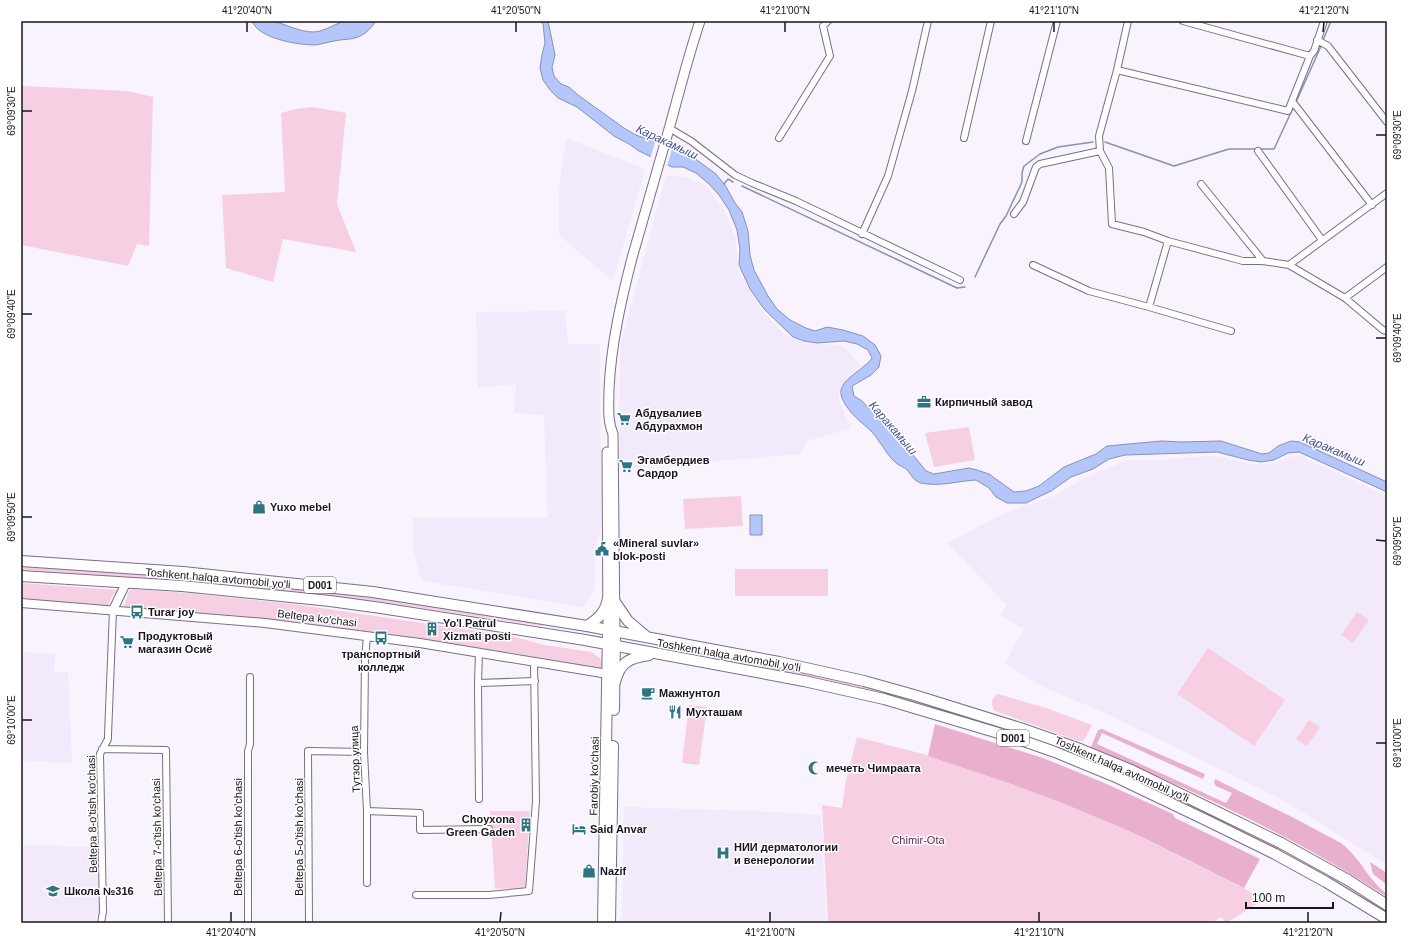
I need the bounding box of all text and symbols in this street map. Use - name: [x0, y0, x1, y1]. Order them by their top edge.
- text: 41°20'40"N: [222, 5, 272, 16]
- text: 41°20'50"N: [491, 5, 541, 16]
- text: 41°21'00"N: [760, 5, 810, 16]
- text: 41°21'10"N: [1029, 5, 1079, 16]
- text: 41°21'20"N: [1299, 5, 1349, 16]
- text: 69°09'30"E: [6, 86, 17, 136]
- text: 69°09'30"E: [1392, 110, 1403, 160]
- water label: Каракамыш: [634, 122, 700, 162]
- text: 69°09'40"E: [6, 289, 17, 339]
- text: 69°09'40"E: [1392, 313, 1403, 363]
- office icon: Кирпичный завод: [916, 394, 932, 410]
- place label: Кирпичный завод: [935, 396, 1032, 408]
- water label: Каракамыш: [866, 398, 920, 458]
- place label: Абдувалиев Абдурахмон: [635, 407, 703, 432]
- supermarket icon: Абдувалиев Абдурахмон: [616, 411, 632, 427]
- water label: Каракамыш: [1301, 431, 1367, 469]
- place label: Эгамбердиев Сардор: [637, 454, 710, 479]
- supermarket icon: Эгамбердиев Сардор: [618, 458, 634, 474]
- text: 69°09'50"E: [6, 492, 17, 542]
- shop icon: Yuxo mebel: [251, 499, 267, 515]
- place label: Yuxo mebel: [270, 501, 331, 513]
- text: 69°09'50"E: [1392, 516, 1403, 566]
- place label: «Mineral suvlar» blok-posti: [613, 537, 699, 562]
- public building icon: «Mineral suvlar» blok-posti: [594, 541, 610, 557]
- street label: Toshkent halqa avtomobil yo'li: [145, 566, 291, 590]
- road number: D001: [304, 577, 336, 593]
- bus stop icon: Turar joy: [129, 604, 145, 620]
- place label: Turar joy: [148, 606, 195, 618]
- street label: Beltepa ko'chasi: [277, 607, 357, 629]
- place label: Yo'l Patrul Xizmati posti: [443, 617, 511, 642]
- building icon: Yo'l Patrul Xizmati posti: [424, 621, 440, 637]
- place label: Продуктовый магазин Осиё: [138, 630, 213, 655]
- bus stop icon: транспортный колледж: [373, 630, 389, 646]
- supermarket icon: Продуктовый магазин Осиё: [119, 634, 135, 650]
- street label: Toshkent halqa avtomobil yo'li: [656, 636, 802, 674]
- place label: транспортный колледж: [341, 648, 421, 673]
- cafe icon: Мажнунтол: [640, 685, 656, 701]
- place label: Мажнунтол: [659, 687, 720, 699]
- text: 69°10'00"E: [6, 695, 17, 745]
- restaurant icon: Мухташам: [667, 704, 683, 720]
- place label: Мухташам: [686, 706, 742, 718]
- text: 69°10'00"E: [1392, 718, 1403, 768]
- street label: Тутзор улица: [348, 724, 362, 793]
- road number: D001: [997, 730, 1029, 746]
- street label: Toshkent halqa avtomobil yo'li: [1053, 734, 1191, 804]
- street label: Farobiy ko'chasi: [587, 736, 601, 816]
- street label: Beltepa 8-o'tish ko'chasi: [85, 755, 99, 873]
- mosque icon: мечеть Чимраата: [807, 760, 823, 776]
- place label: мечеть Чимраата: [826, 762, 922, 774]
- street label: Beltepa 7-o'tish ko'chasi: [150, 778, 164, 896]
- street label: Beltepa 6-o'tish ko'chasi: [232, 778, 244, 896]
- street label: Beltepa 5-o'tish ko'chasi: [293, 778, 305, 896]
- place label: Choyxona Green Gaden: [446, 813, 516, 838]
- building icon: Choyxona Green Gaden: [518, 817, 534, 833]
- hotel icon: Said Anvar: [571, 821, 587, 837]
- place label: Said Anvar: [590, 823, 648, 835]
- park label: Chimir-Ota: [891, 834, 945, 846]
- place label: НИИ дерматологии и венерологии: [734, 841, 838, 866]
- hospital icon: НИИ дерматологии и венерологии: [715, 845, 731, 861]
- shop icon: Nazif: [581, 863, 597, 879]
- place label: Nazif: [600, 865, 627, 877]
- school or university icon: Школа №316: [45, 883, 61, 899]
- scale bar: [1246, 884, 1333, 910]
- place label: Школа №316: [64, 885, 134, 897]
- text: 100 m: [1252, 891, 1285, 905]
- text: 41°20'40"N: [206, 927, 256, 938]
- text: 41°20'50"N: [475, 927, 525, 938]
- text: 41°21'00"N: [745, 927, 795, 938]
- text: 41°21'10"N: [1014, 927, 1064, 938]
- text: 41°21'20"N: [1283, 927, 1333, 938]

